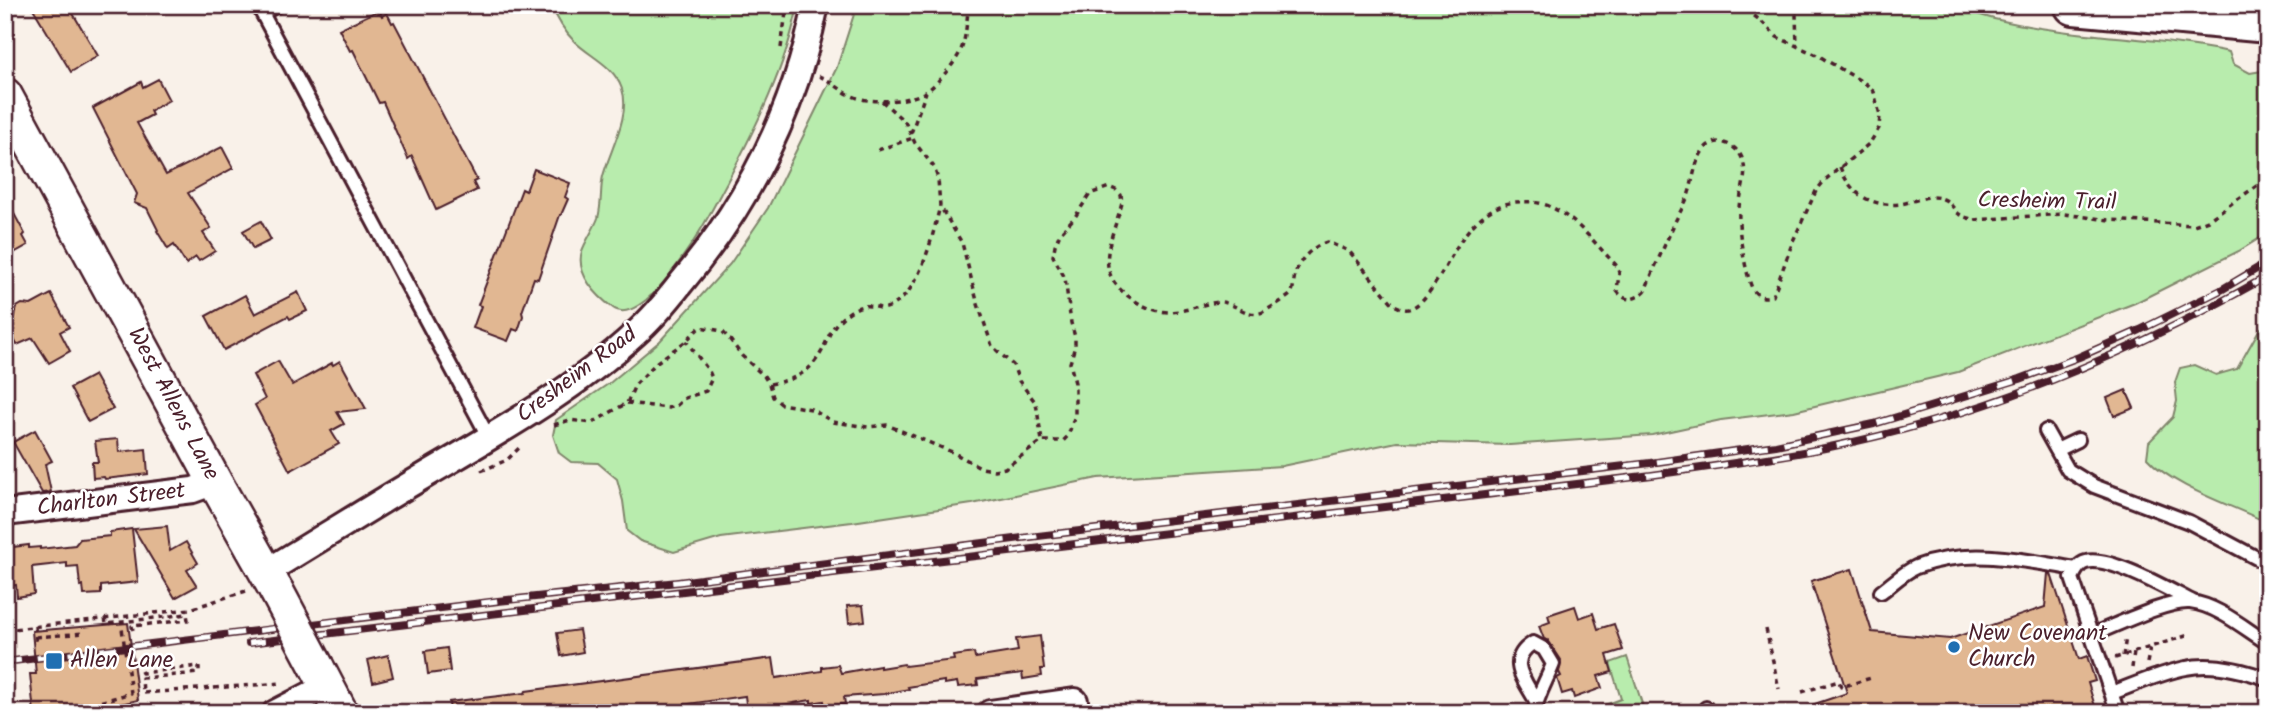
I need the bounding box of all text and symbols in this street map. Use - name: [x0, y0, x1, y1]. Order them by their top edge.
- street label: Cresheim Trail: [1977, 183, 2117, 221]
- street label: Cresheim Road: [509, 317, 645, 433]
- street label: West Allens Lane: [117, 321, 229, 487]
- street label: Charlton Street: [35, 473, 188, 527]
- place label: New Covenant Church: [1968, 616, 2108, 678]
- marker: New Covenant Church: [1946, 639, 1962, 655]
- place label: Allen Lane: [70, 643, 173, 679]
- marker: Allen Lane: [44, 651, 64, 671]

